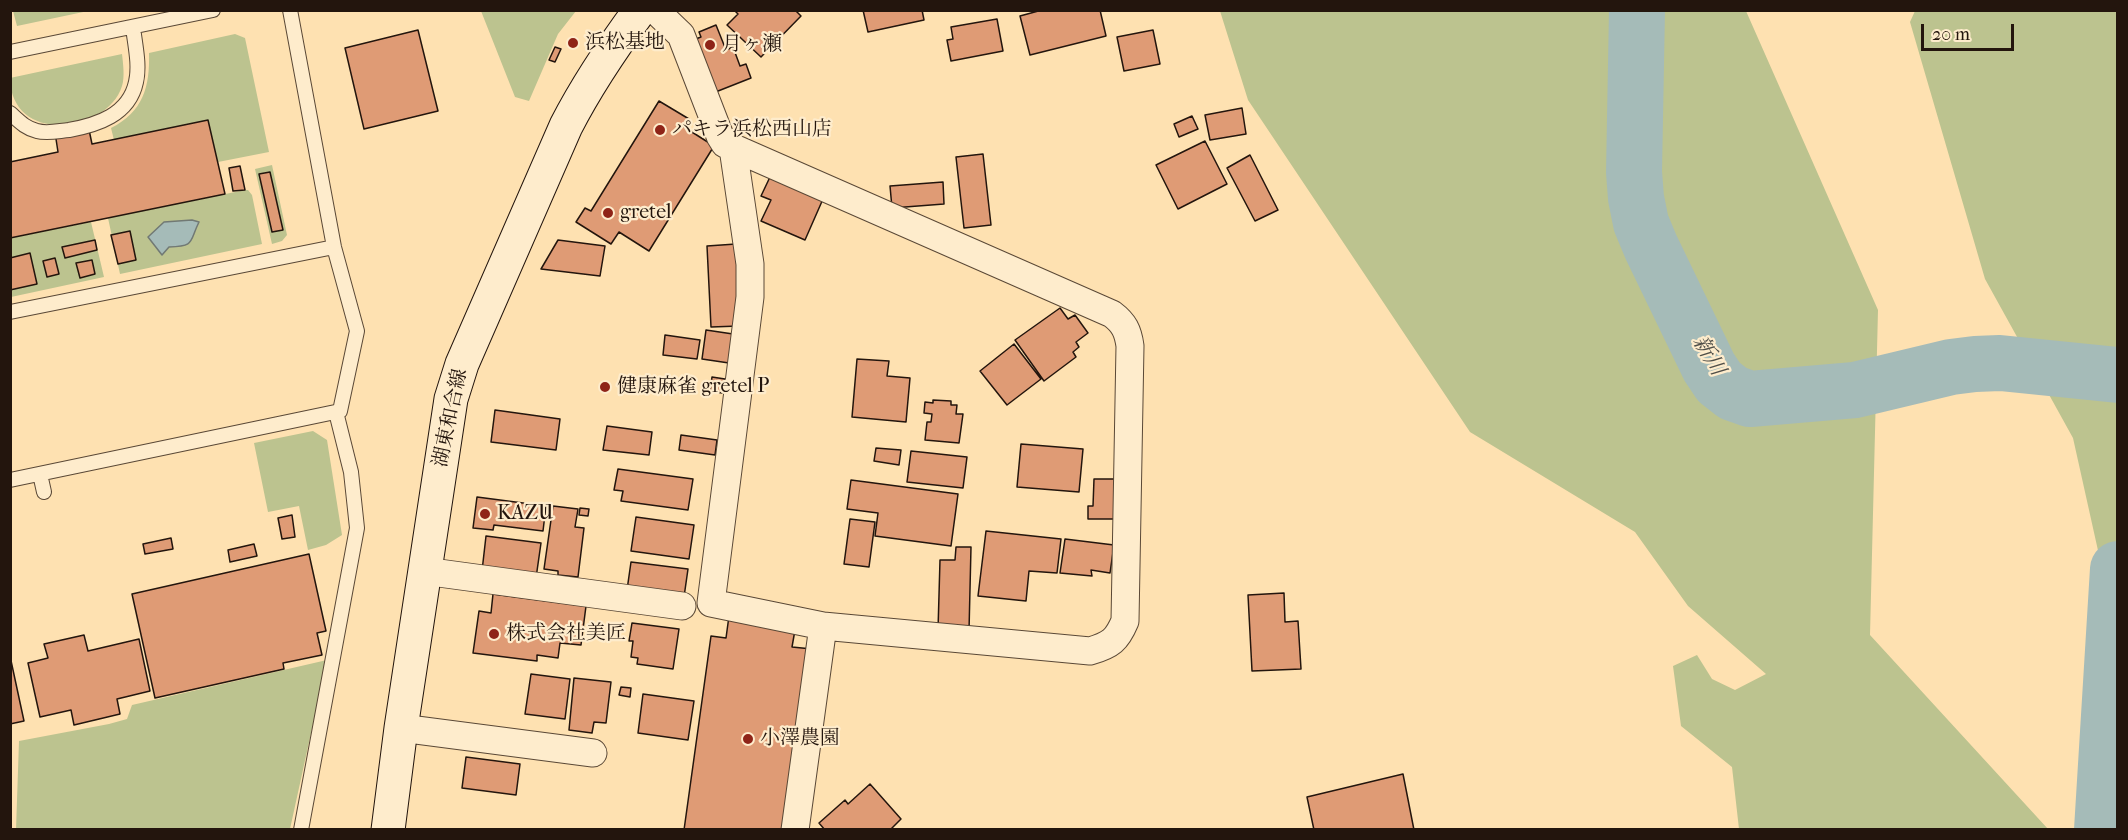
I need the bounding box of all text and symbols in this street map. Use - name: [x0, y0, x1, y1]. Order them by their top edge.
- scale bar: [1924, 12, 2017, 50]
- text: 20 m: [1932, 24, 1970, 45]
- place label: 浜松基地: [585, 31, 665, 55]
- place label: 月ヶ瀬: [722, 33, 782, 57]
- marker: 浜松基地: [566, 36, 580, 50]
- marker: 月ヶ瀬: [703, 38, 717, 52]
- place label: パキラ浜松西山店: [672, 118, 832, 142]
- marker: パキラ浜松西山店: [653, 123, 667, 137]
- place label: gretel: [620, 201, 672, 225]
- marker: gretel: [601, 206, 615, 220]
- water label: 新川: [1686, 332, 1730, 380]
- street label: 湖東和合線: [429, 367, 473, 469]
- place label: 健康麻雀 gretel P: [617, 375, 769, 399]
- marker: 健康麻雀 gretel P: [598, 380, 612, 394]
- place label: KAZU: [497, 502, 554, 526]
- marker: KAZU: [478, 507, 492, 521]
- place label: 株式会社美匠: [506, 622, 626, 646]
- marker: 株式会社美匠: [487, 627, 501, 641]
- place label: 小澤農園: [760, 727, 840, 751]
- marker: 小澤農園: [741, 732, 755, 746]

